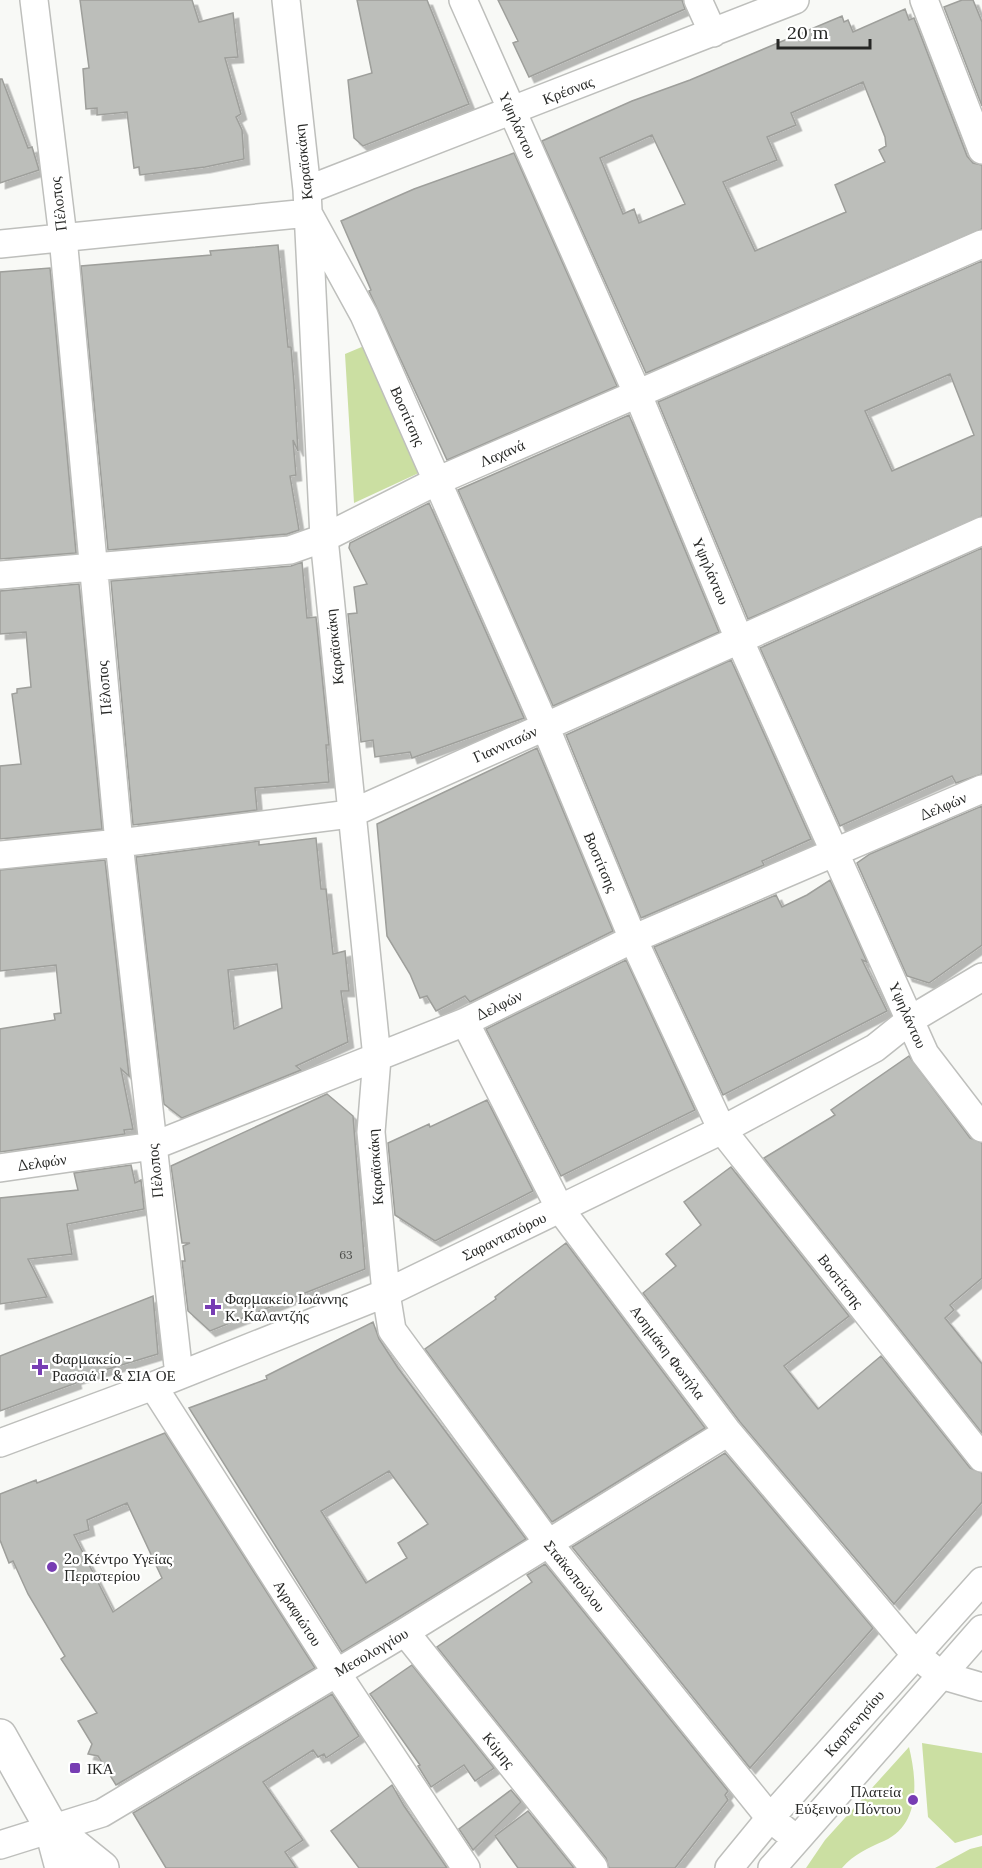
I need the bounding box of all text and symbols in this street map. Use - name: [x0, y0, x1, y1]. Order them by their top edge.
- scale bar: [778, 12, 870, 50]
- text: 20 m: [787, 21, 829, 44]
- street label: Κρέσνας: [540, 72, 596, 108]
- street label: Υψηλάντου: [495, 89, 541, 161]
- street label: Καραϊσκάκη: [290, 123, 316, 201]
- street label: Πέλοπος: [45, 176, 71, 232]
- street label: Βοστίτσης: [386, 383, 430, 449]
- street label: Λαχανά: [476, 435, 528, 471]
- street label: Υψηλάντου: [688, 535, 734, 607]
- street label: Καραϊσκάκη: [321, 608, 347, 686]
- street label: Πέλοπος: [92, 660, 116, 716]
- street label: Γιαννιτσών: [470, 721, 540, 767]
- street label: Δελφών: [917, 788, 970, 824]
- street label: Βοστίτσης: [580, 829, 622, 895]
- street label: Υψηλάντου: [885, 979, 931, 1051]
- street label: Δελφών: [473, 986, 526, 1024]
- street label: Καραϊσκάκη: [363, 1128, 387, 1206]
- street label: Πέλοπος: [143, 1143, 167, 1199]
- street label: Δελφών: [16, 1149, 68, 1175]
- street label: Σαρανταπόρου: [459, 1207, 549, 1265]
- house number: 63: [339, 1247, 353, 1262]
- street label: Βοστίτσης: [814, 1250, 868, 1312]
- place label: Φαρμακείο Ιωάννης Κ. Καλαντζής: [225, 1289, 348, 1325]
- marker: Φαρμακείο Ιωάννης Κ. Καλαντζής: [206, 1300, 220, 1314]
- street label: Ασημάκη Φωτήλα: [626, 1301, 710, 1403]
- place label: Φαρμακείο - Ρασσιά Ι. & ΣΙΑ ΟΕ: [52, 1349, 176, 1385]
- marker: Φαρμακείο - Ρασσιά Ι. & ΣΙΑ ΟΕ: [33, 1360, 47, 1374]
- street label: Σταϊκοπούλου: [540, 1536, 610, 1616]
- place label: 2ο Κέντρο Υγείας Περιστερίου: [64, 1549, 172, 1585]
- marker: 2ο Κέντρο Υγείας Περιστερίου: [45, 1560, 59, 1574]
- street label: Αγραφιώτου: [270, 1576, 326, 1650]
- street label: Μεσολογγίου: [331, 1623, 411, 1681]
- street label: Καρπενησίου: [820, 1686, 888, 1760]
- street label: Κύμης: [479, 1728, 519, 1772]
- place label: ΙΚΑ: [87, 1759, 114, 1778]
- marker: ΙΚΑ: [68, 1761, 82, 1775]
- place label: Πλατεία Εύξεινου Πόντου: [795, 1782, 901, 1818]
- marker: Πλατεία Εύξεινου Πόντου: [906, 1793, 920, 1807]

